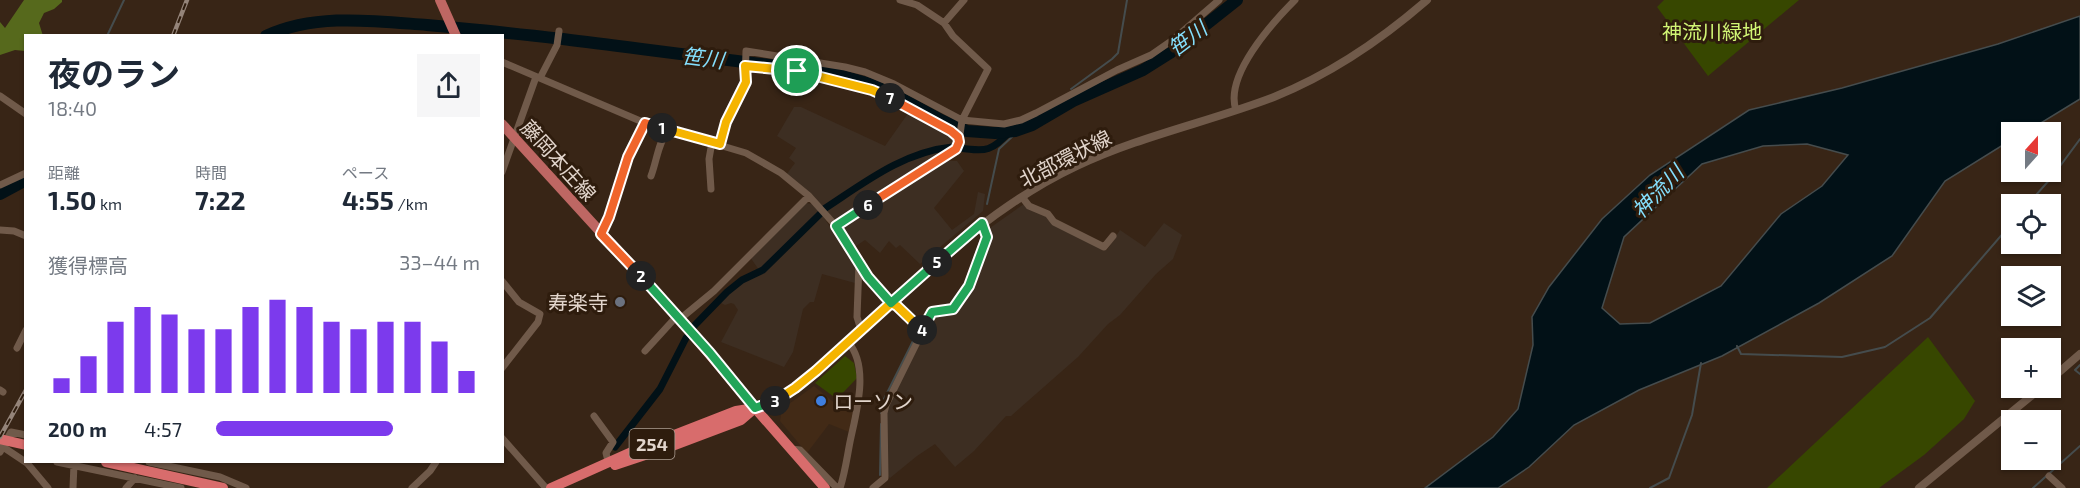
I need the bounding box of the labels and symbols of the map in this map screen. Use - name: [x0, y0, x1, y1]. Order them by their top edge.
- water label: 笹川: [1163, 14, 1213, 61]
- park label: 神流川緑地: [1662, 19, 1762, 43]
- water label: 笹川: [681, 42, 727, 72]
- pin: [771, 45, 822, 96]
- pin: 7: [875, 83, 905, 113]
- pin: 1: [647, 113, 677, 143]
- street label: 藤岡本庄線: [517, 115, 601, 205]
- north arrow: [2001, 122, 2061, 182]
- street label: 北部環状線: [1015, 125, 1115, 191]
- water label: 神流川: [1626, 158, 1689, 222]
- pin: 6: [853, 190, 883, 220]
- pin: 5: [922, 247, 952, 277]
- pin: 2: [626, 261, 656, 291]
- place label: 寿楽寺: [548, 290, 608, 314]
- marker: 寿楽寺: [613, 295, 627, 309]
- pin: 4: [907, 315, 937, 345]
- pin: 3: [760, 386, 790, 416]
- place label: ローソン: [833, 389, 913, 413]
- marker: ローソン: [814, 394, 828, 408]
- road number: 254: [630, 429, 674, 459]

